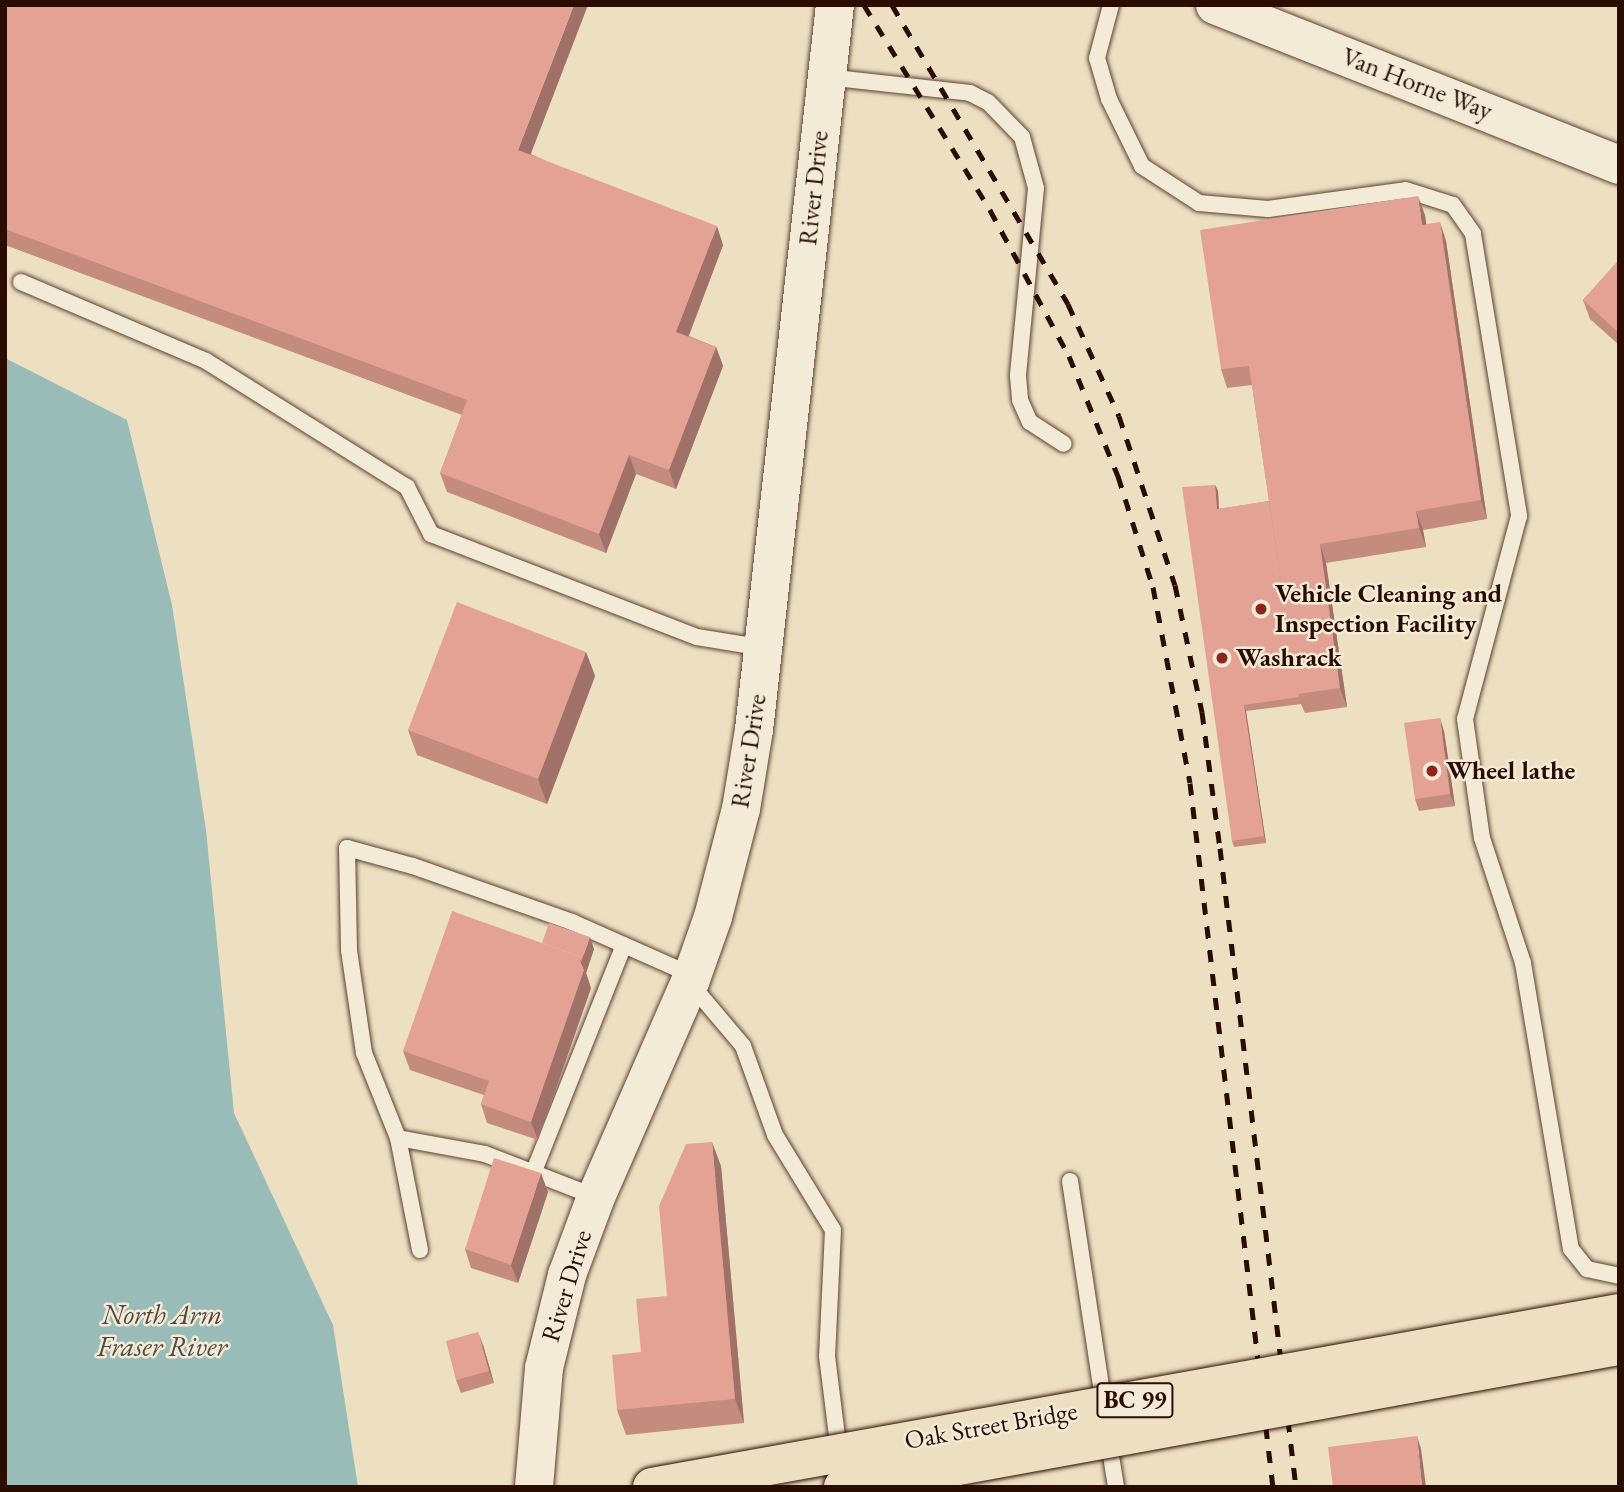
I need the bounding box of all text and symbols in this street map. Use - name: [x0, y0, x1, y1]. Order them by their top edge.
- street label: Van Horne Way: [1337, 41, 1497, 127]
- street label: River Drive: [792, 129, 836, 247]
- place label: Vehicle Cleaning and Inspection Facility: [1275, 578, 1502, 640]
- marker: Vehicle Cleaning and Inspection Facility: [1253, 601, 1269, 617]
- place label: Washrack: [1236, 642, 1342, 674]
- marker: Washrack: [1214, 650, 1230, 666]
- street label: River Drive: [725, 692, 773, 810]
- place label: Wheel lathe: [1446, 755, 1575, 787]
- marker: Wheel lathe: [1424, 763, 1440, 779]
- street label: River Drive: [535, 1226, 599, 1346]
- water label: North Arm Fraser River: [97, 1297, 227, 1363]
- road number: BC 99: [1095, 1380, 1175, 1420]
- street label: Oak Street Bridge: [902, 1395, 1080, 1457]

